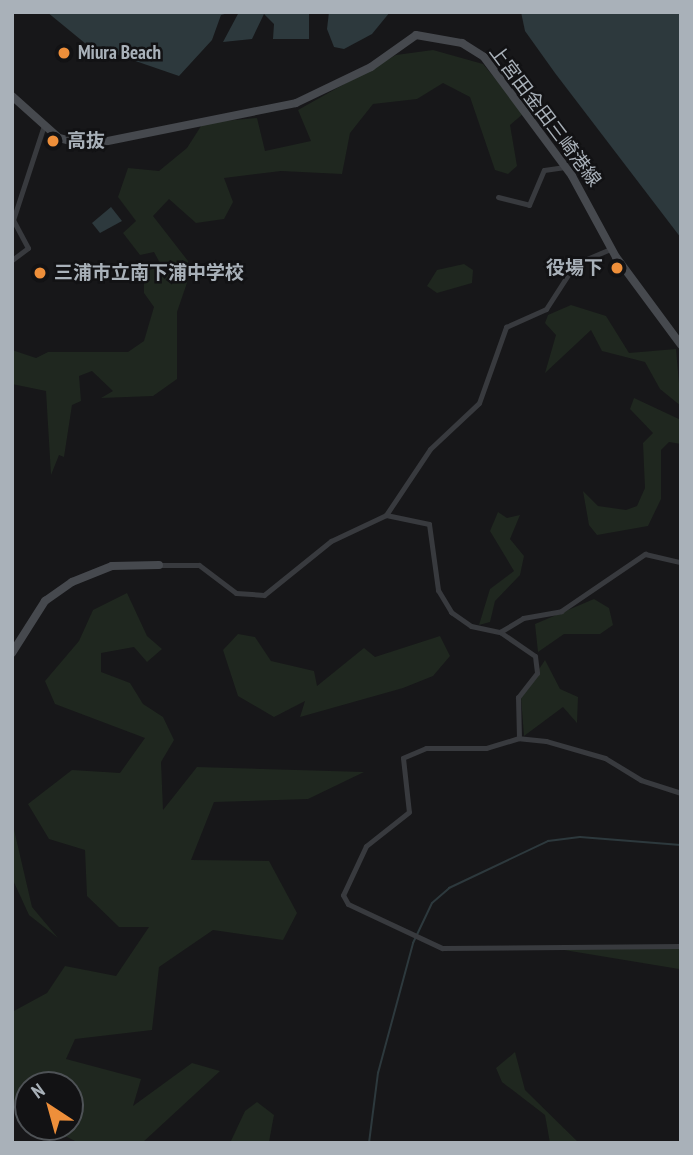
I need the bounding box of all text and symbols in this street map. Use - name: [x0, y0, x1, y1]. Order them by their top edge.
- street label: 上宮田金田三崎港線: [484, 41, 606, 191]
- place label: Miura Beach: [78, 42, 161, 64]
- marker: Miura Beach: [56, 45, 72, 61]
- place label: 高抜: [67, 130, 105, 152]
- marker: 高抜: [45, 133, 61, 149]
- place label: 役場下: [546, 257, 603, 279]
- marker: 役場下: [609, 260, 625, 276]
- place label: 三浦市立南下浦中学校: [54, 262, 244, 284]
- marker: 三浦市立南下浦中学校: [32, 265, 48, 281]
- north arrow: [14, 1071, 84, 1141]
- text: N: [27, 1078, 49, 1103]

